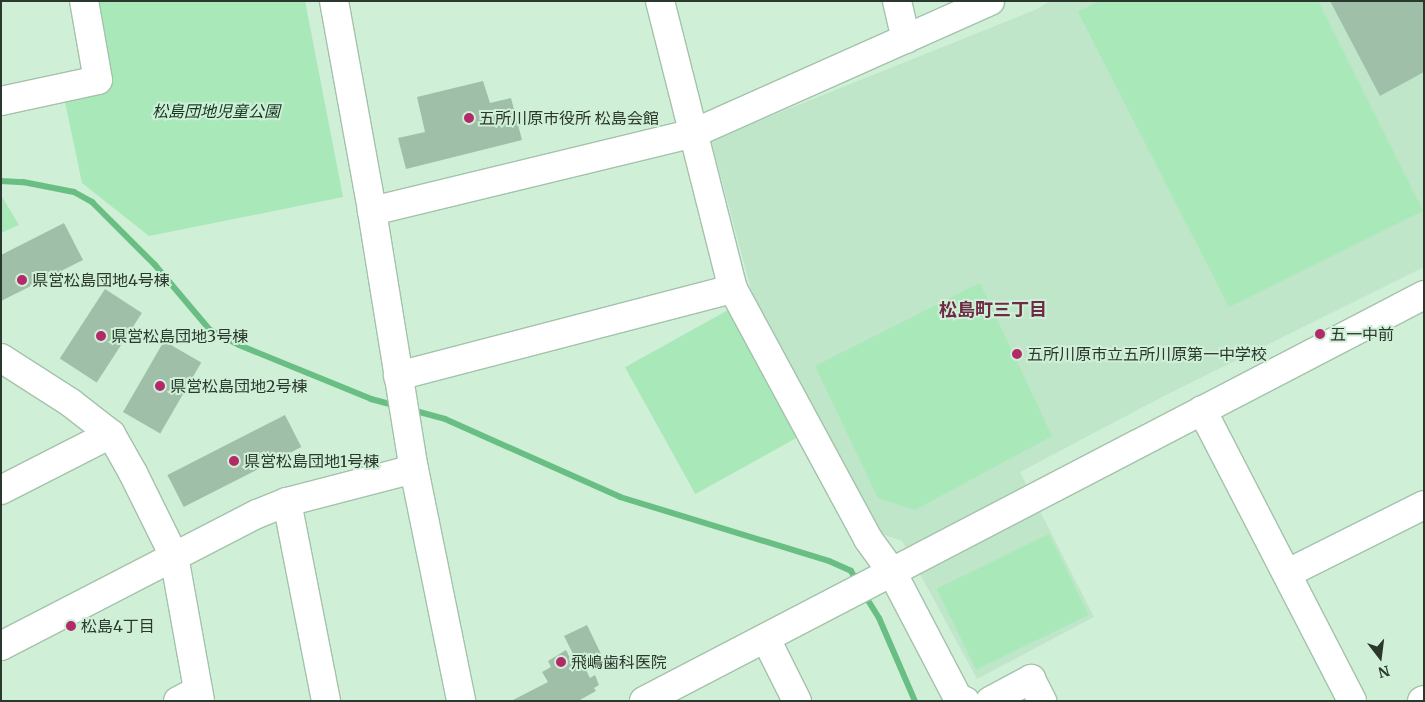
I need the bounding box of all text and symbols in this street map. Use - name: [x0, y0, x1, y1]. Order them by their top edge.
- park label: 松島団地児童公園: [152, 101, 280, 121]
- place label: 五所川原市役所 松島会館: [479, 108, 659, 128]
- marker: 五所川原市役所 松島会館: [463, 112, 475, 124]
- place label: 県営松島団地4号棟: [32, 270, 170, 290]
- marker: 県営松島団地4号棟: [16, 274, 28, 286]
- district label: 松島町三丁目: [939, 299, 1047, 321]
- place label: 五一中前: [1330, 324, 1394, 344]
- place label: 県営松島団地3号棟: [111, 326, 248, 346]
- marker: 五一中前: [1314, 328, 1326, 340]
- marker: 県営松島団地3号棟: [95, 330, 107, 342]
- place label: 五所川原市立五所川原第一中学校: [1027, 344, 1267, 364]
- marker: 五所川原市立五所川原第一中学校: [1011, 348, 1023, 360]
- place label: 県営松島団地2号棟: [170, 376, 308, 396]
- marker: 県営松島団地2号棟: [154, 380, 166, 392]
- place label: 県営松島団地1号棟: [244, 451, 379, 471]
- marker: 県営松島団地1号棟: [228, 455, 240, 467]
- place label: 松島4丁目: [81, 616, 155, 636]
- marker: 松島4丁目: [65, 620, 77, 632]
- north arrow: [1355, 632, 1405, 682]
- place label: 飛嶋歯科医院: [571, 652, 667, 672]
- marker: 飛嶋歯科医院: [555, 656, 567, 668]
- text: N: [1376, 661, 1392, 682]

